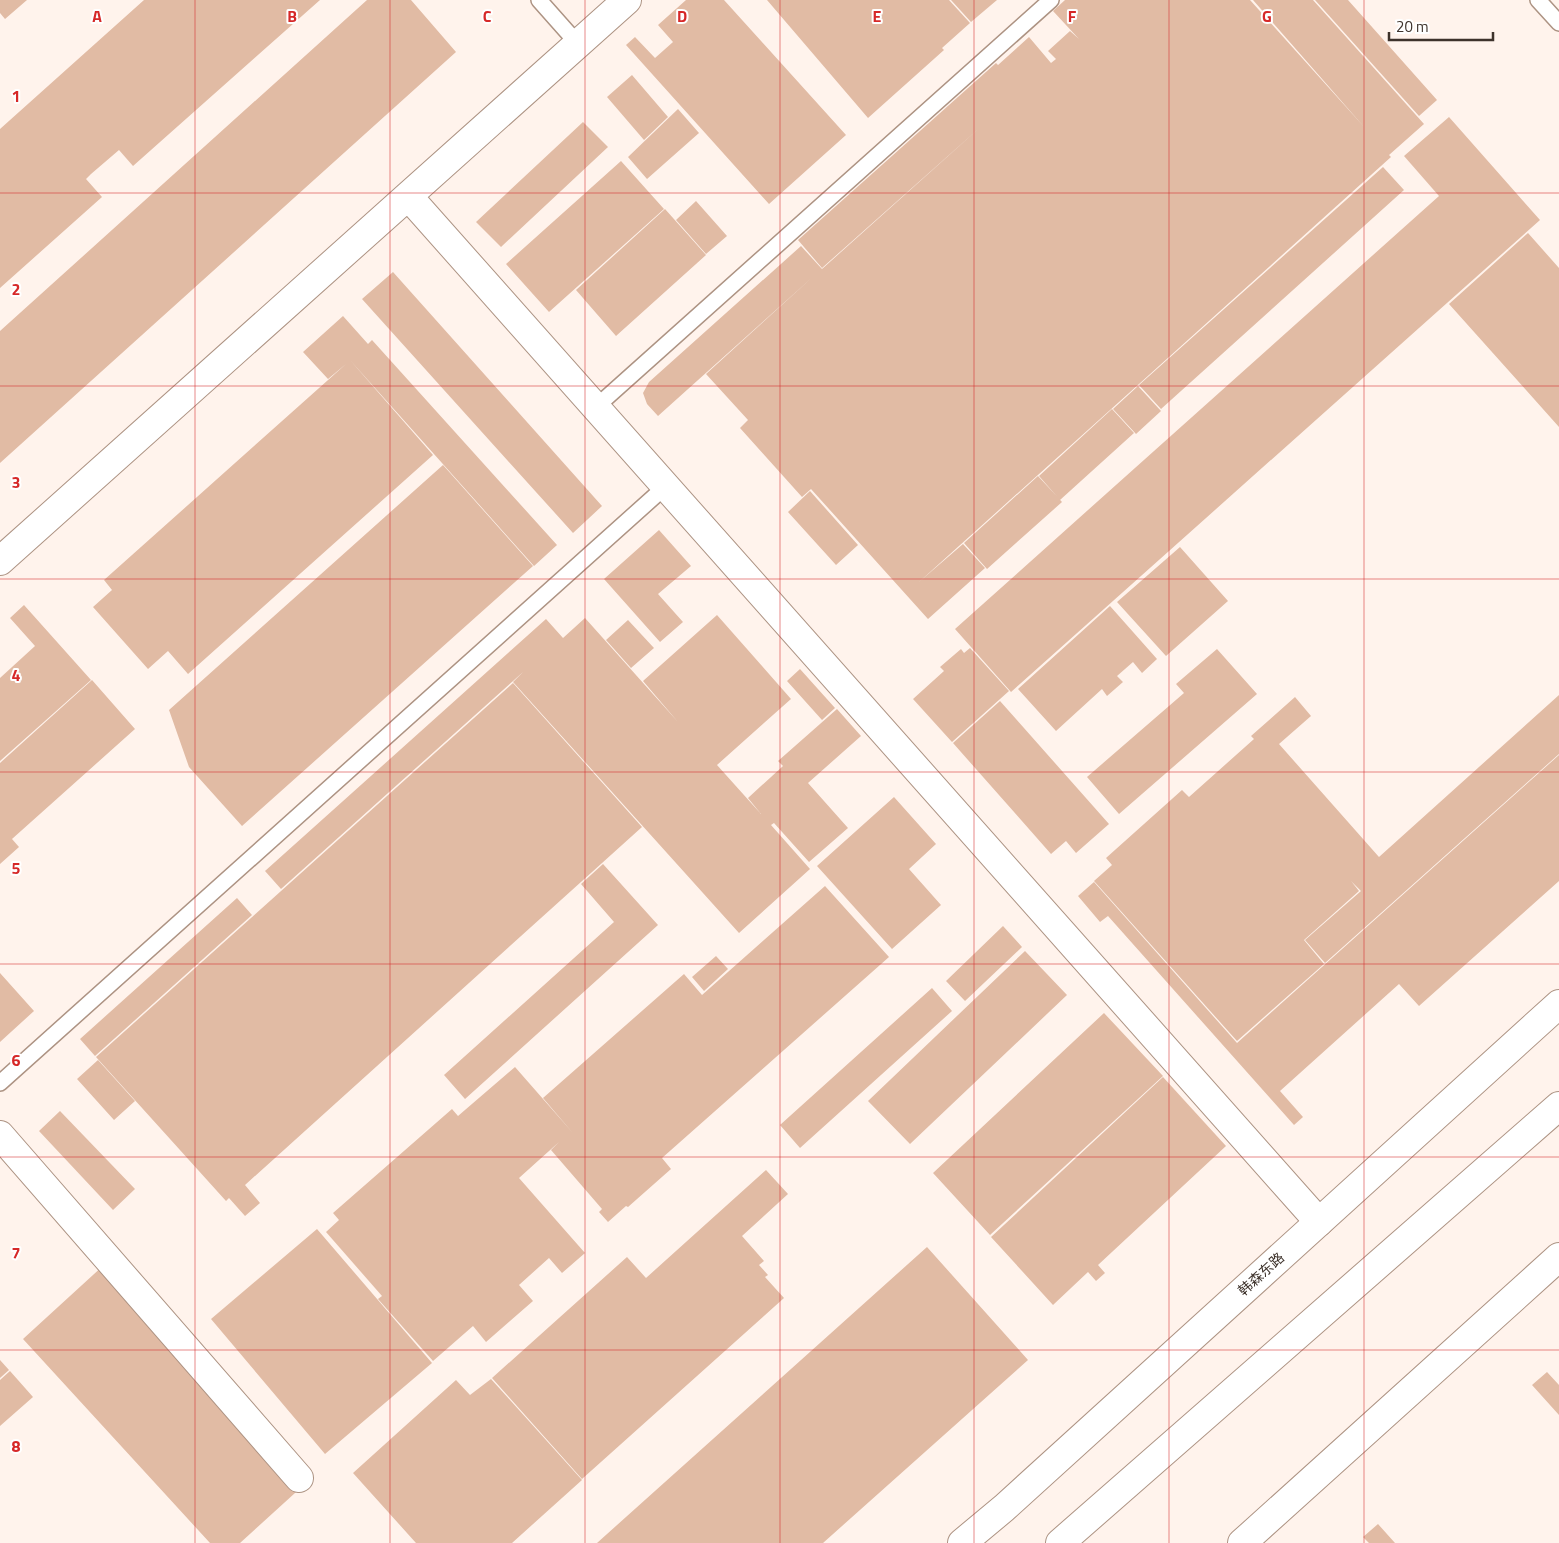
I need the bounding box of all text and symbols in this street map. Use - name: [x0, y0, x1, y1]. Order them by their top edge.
- text: A: [92, 4, 102, 28]
- text: B: [287, 4, 297, 28]
- text: C: [483, 4, 492, 28]
- text: D: [677, 4, 687, 28]
- text: E: [873, 4, 882, 28]
- text: F: [1068, 4, 1077, 28]
- text: G: [1262, 4, 1272, 28]
- scale bar: [1389, 10, 1493, 42]
- text: 20 m: [1396, 15, 1429, 38]
- text: 1: [12, 84, 20, 108]
- text: 2: [12, 277, 20, 301]
- text: 3: [12, 470, 20, 494]
- text: 4: [12, 663, 21, 687]
- text: 5: [12, 856, 21, 880]
- text: 6: [12, 1048, 21, 1072]
- text: 7: [12, 1241, 20, 1265]
- street label: 韩森东路: [1233, 1247, 1288, 1300]
- text: 8: [12, 1434, 21, 1458]

